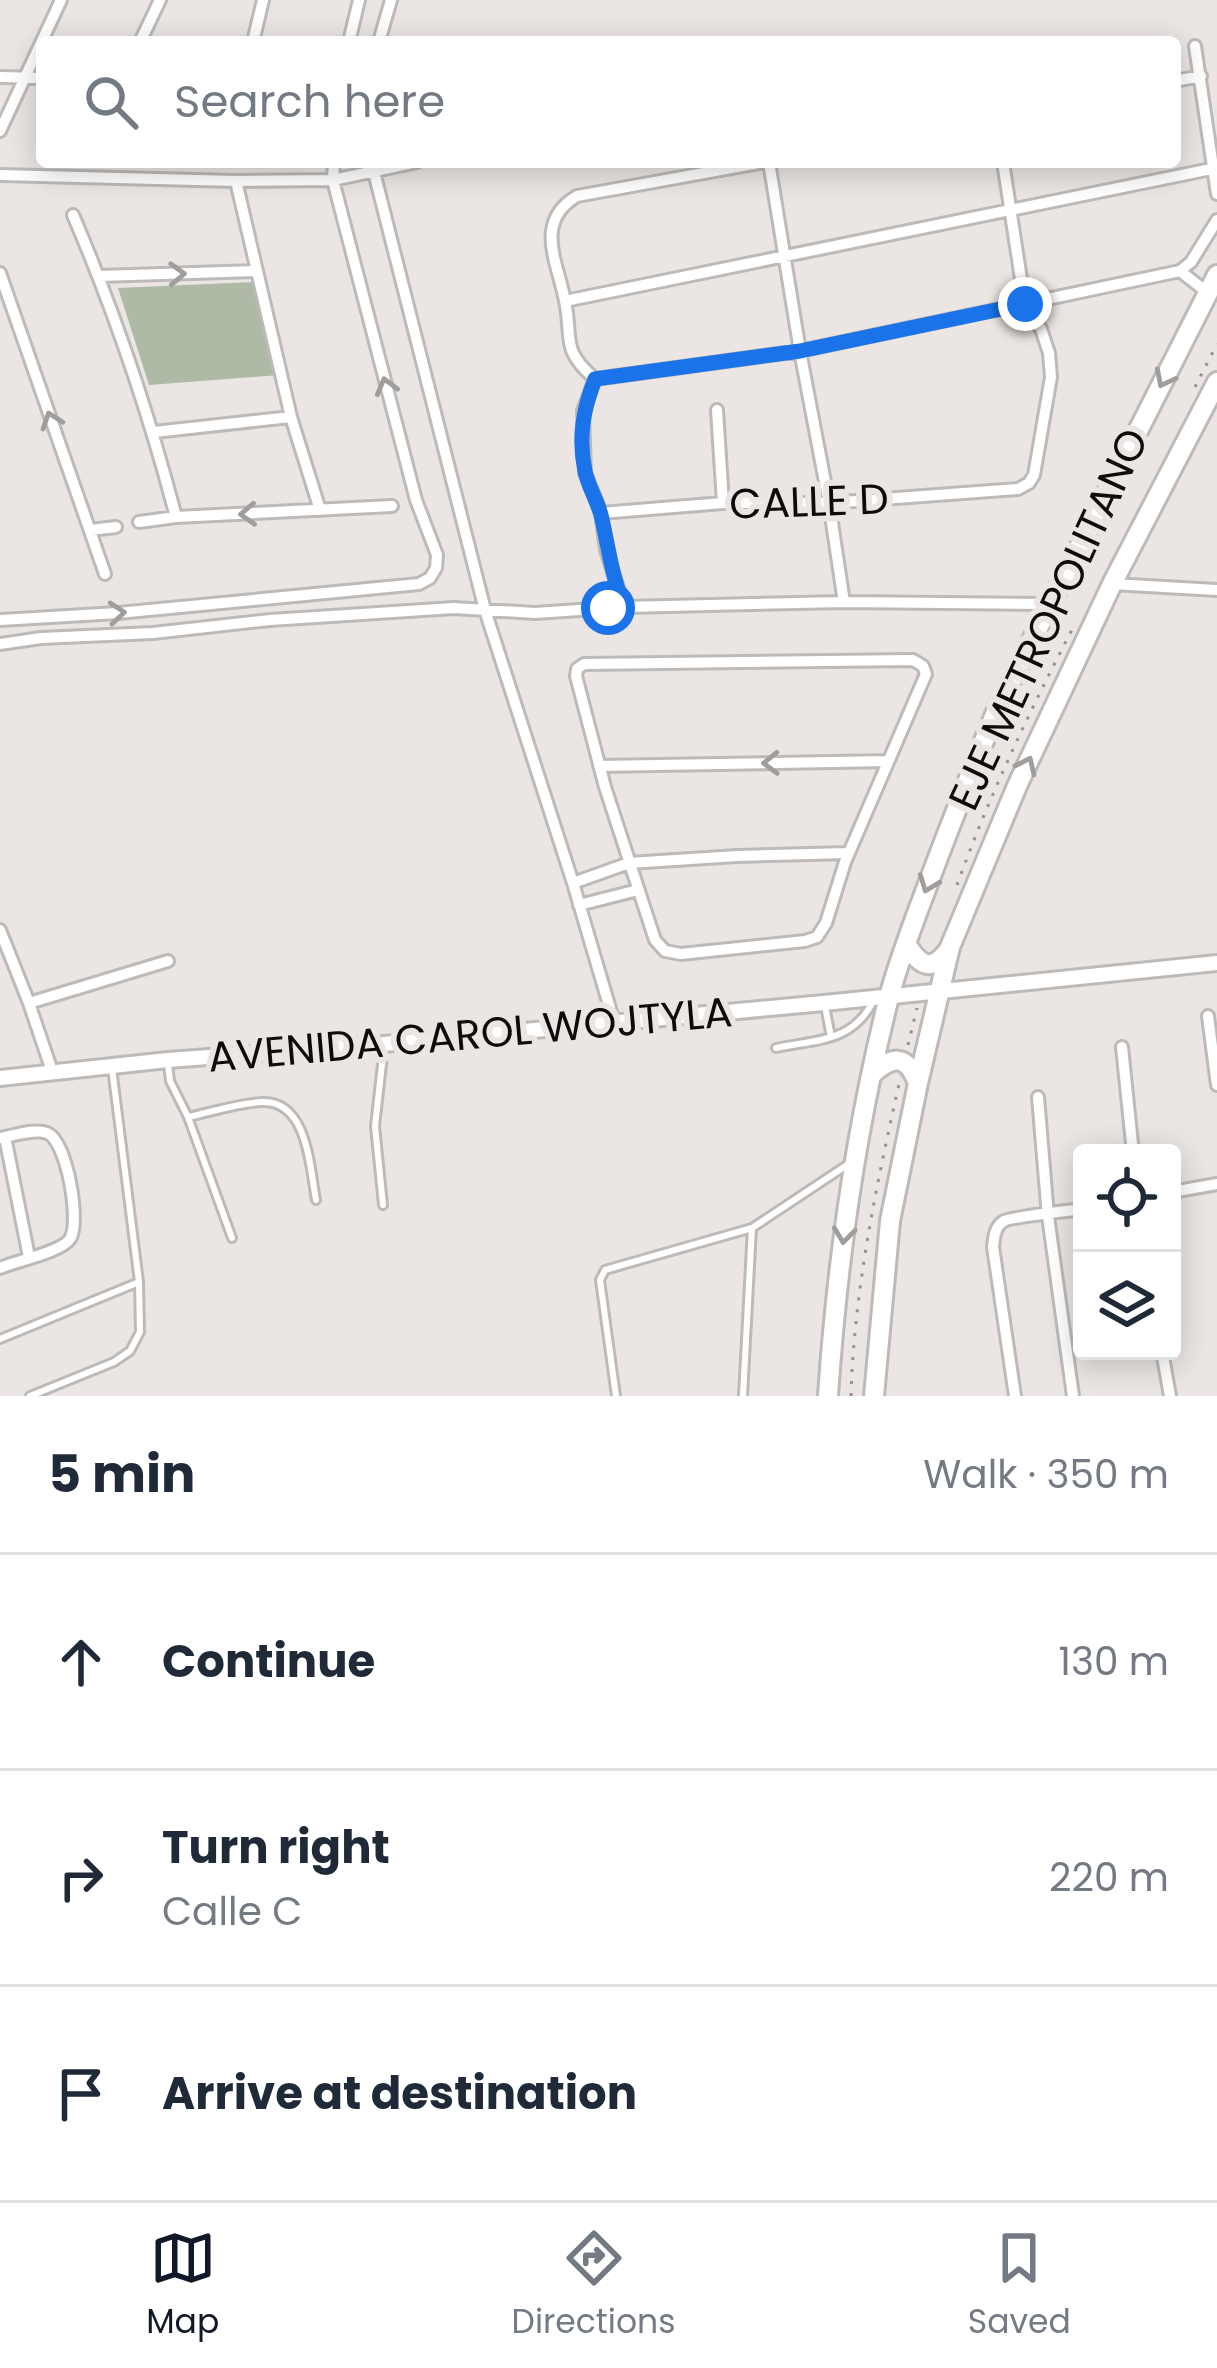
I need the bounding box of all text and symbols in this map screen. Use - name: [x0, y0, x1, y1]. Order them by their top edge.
- search box: [36, 36, 1181, 168]
- icon: search: [78, 69, 144, 135]
- text: Search here: [174, 70, 445, 133]
- one-way arrow: [169, 261, 187, 287]
- route end: [998, 277, 1052, 331]
- one-way arrow: [1154, 367, 1178, 388]
- one-way arrow: [376, 377, 401, 397]
- one-way arrow: [41, 411, 65, 432]
- street label: EJE METROPOLITANO: [934, 419, 1163, 820]
- street label: CALLE D: [728, 469, 890, 534]
- one-way arrow: [238, 501, 257, 527]
- route start: [581, 581, 635, 635]
- one-way arrow: [108, 600, 127, 626]
- one-way arrow: [761, 750, 779, 776]
- one-way arrow: [1013, 756, 1036, 777]
- one-way arrow: [918, 873, 943, 894]
- street label: AVENIDA CAROL WOJTYLA: [206, 982, 735, 1087]
- map controls: [1073, 1144, 1181, 1360]
- button: locate: [1073, 1144, 1181, 1252]
- one-way arrow: [831, 1225, 857, 1245]
- button: layers: [1073, 1252, 1181, 1360]
- text: 5 min: [48, 1438, 195, 1510]
- text: Walk · 350 m: [923, 1447, 1169, 1502]
- icon: ahead: [48, 1629, 114, 1695]
- text: Continue: [162, 1630, 375, 1693]
- text: 130 m: [1058, 1634, 1169, 1689]
- text: Turn right: [162, 1816, 390, 1879]
- icon: right: [48, 1845, 114, 1911]
- text: 220 m: [1049, 1850, 1169, 1905]
- text: Calle C: [162, 1884, 302, 1939]
- icon: arrive: [48, 2061, 114, 2127]
- text: Arrive at destination: [162, 2062, 637, 2125]
- tab: Map: [146, 2225, 219, 2347]
- tab: Directions: [512, 2225, 675, 2347]
- tab: Saved: [968, 2225, 1071, 2347]

